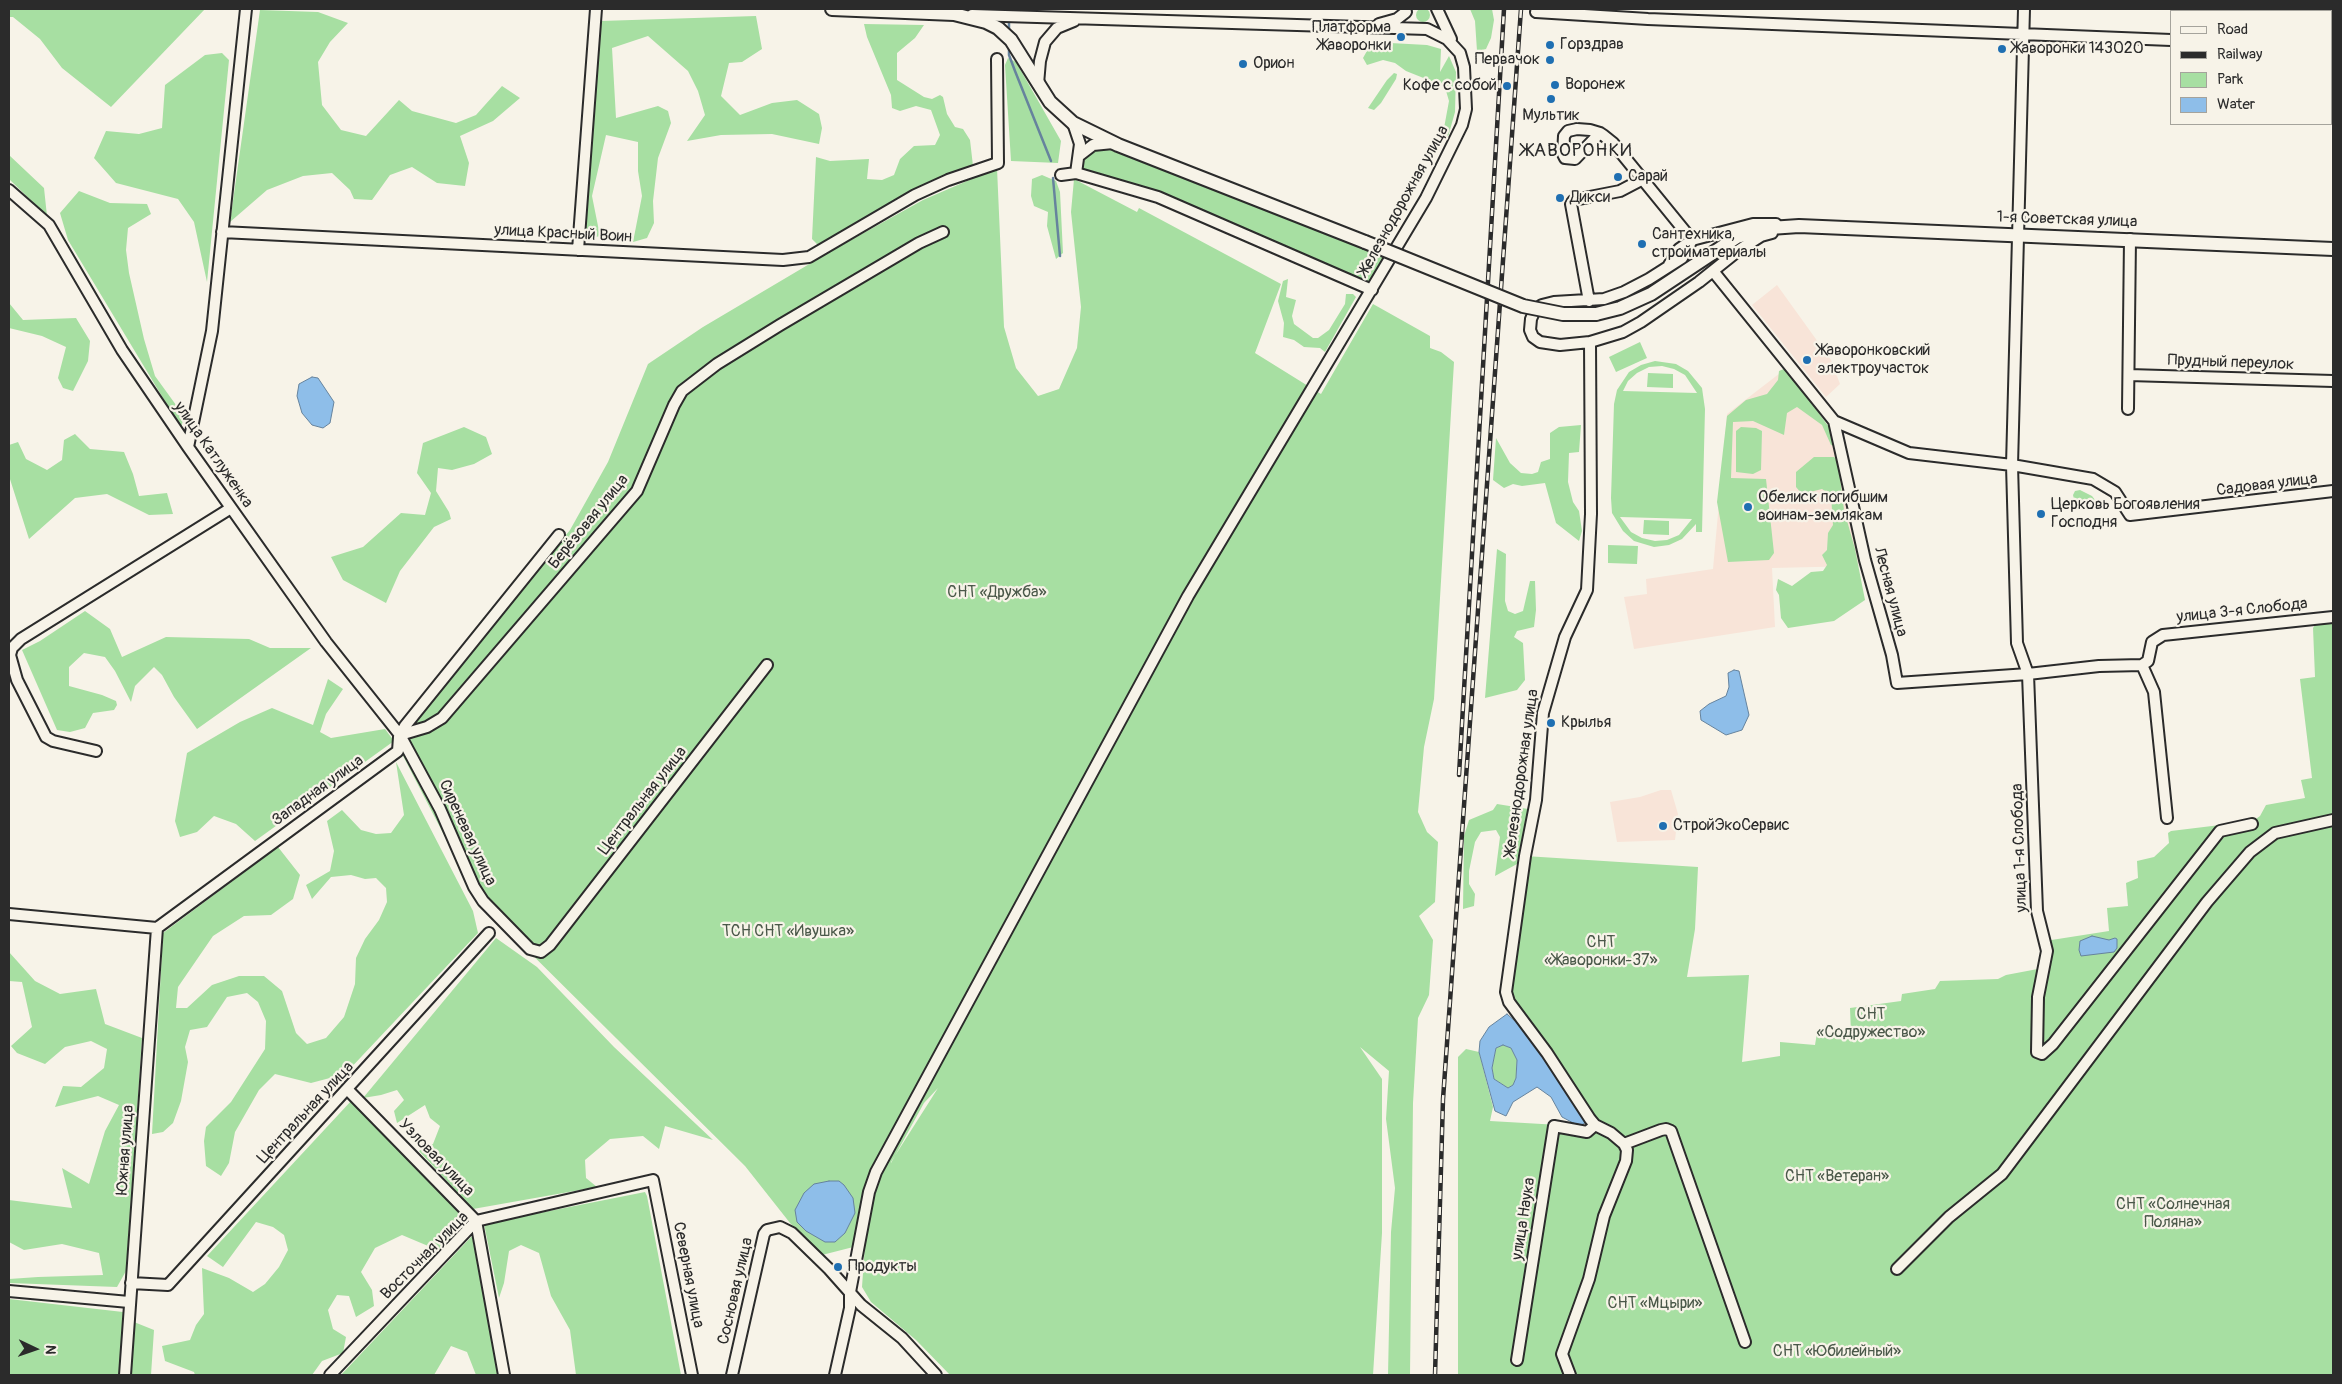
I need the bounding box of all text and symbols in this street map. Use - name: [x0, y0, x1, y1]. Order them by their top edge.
- legend: [2170, 10, 2332, 125]
- place label: Платформа Жаворонки: [1312, 18, 1391, 56]
- text: Road: [2217, 20, 2248, 39]
- marker: Платформа Жаворонки: [1395, 31, 1407, 43]
- place label: Горздрав: [1560, 35, 1624, 55]
- marker: Горздрав: [1544, 39, 1556, 51]
- place label: Жаворонки 143020: [2012, 39, 2144, 59]
- marker: Жаворонки 143020: [1996, 43, 2008, 55]
- text: Railway: [2217, 45, 2262, 64]
- place label: Первачок: [1475, 50, 1540, 70]
- place label: Орион: [1253, 54, 1294, 74]
- marker: Первачок: [1544, 54, 1556, 66]
- marker: Орион: [1237, 58, 1249, 70]
- text: Park: [2217, 70, 2243, 89]
- place label: Воронеж: [1565, 75, 1625, 95]
- place label: Кофе с собой: [1403, 76, 1497, 96]
- marker: Воронеж: [1549, 79, 1561, 91]
- marker: Кофе с собой: [1501, 80, 1513, 92]
- marker: Мультик: [1545, 93, 1557, 105]
- text: Water: [2217, 95, 2255, 114]
- place label: Мультик: [1522, 106, 1580, 126]
- street label: Железнодорожная улица: [1355, 122, 1453, 280]
- district label: ЖАВОРОНКИ: [1520, 140, 1634, 162]
- place label: Сарай: [1628, 167, 1668, 187]
- marker: Сарай: [1612, 171, 1624, 183]
- place label: Дикси: [1570, 188, 1610, 208]
- marker: Дикси: [1554, 192, 1566, 204]
- street label: 1-я Советская улица: [1996, 208, 2138, 232]
- street label: улица Красный Воин: [494, 221, 632, 247]
- place label: Сантехника, стройматериалы: [1652, 225, 1766, 263]
- marker: Сантехника, стройматериалы: [1636, 238, 1648, 250]
- place label: Жаворонковский электроучасток: [1817, 341, 1931, 379]
- street label: Прудный переулок: [2167, 351, 2295, 375]
- marker: Жаворонковский электроучасток: [1801, 354, 1813, 366]
- street label: улица Катлуженка: [169, 398, 257, 512]
- street label: Садовая улица: [2215, 469, 2319, 501]
- street label: Берёзовая улица: [545, 471, 633, 573]
- place label: Обелиск погибшим воинам-землякам: [1758, 488, 1888, 526]
- place label: Церковь Богоявления Господня: [2051, 495, 2200, 533]
- marker: Обелиск погибшим воинам-землякам: [1742, 501, 1754, 513]
- marker: Церковь Богоявления Господня: [2035, 508, 2047, 520]
- street label: Лесная улица: [1869, 545, 1911, 639]
- park label: СНТ «Дружба»: [947, 583, 1047, 603]
- street label: улица 3-я Слобода: [2175, 595, 2309, 627]
- street label: Железнодорожная улица: [1501, 688, 1543, 858]
- place label: Крылья: [1561, 713, 1611, 733]
- marker: Крылья: [1545, 717, 1557, 729]
- street label: Центральная улица: [595, 743, 691, 859]
- street label: Западная улица: [268, 751, 368, 831]
- street label: Сиреневая улица: [434, 777, 500, 889]
- street label: улица 1-я Слобода: [2008, 783, 2032, 913]
- place label: СтройЭкоСервис: [1673, 816, 1790, 836]
- marker: СтройЭкоСервис: [1657, 820, 1669, 832]
- park label: ТСН СНТ «Ивушка»: [722, 922, 854, 942]
- park label: СНТ «Жаворонки-37»: [1544, 933, 1658, 971]
- park label: СНТ «Содружество»: [1817, 1005, 1925, 1043]
- street label: Центральная улица: [254, 1058, 358, 1168]
- street label: Южная улица: [113, 1104, 139, 1196]
- street label: Узловая улица: [394, 1115, 478, 1201]
- park label: СНТ «Ветеран»: [1785, 1167, 1889, 1187]
- street label: улица Наука: [1508, 1176, 1540, 1262]
- park label: СНТ «Солнечная Поляна»: [2116, 1195, 2230, 1233]
- street label: Восточная улица: [377, 1208, 473, 1304]
- street label: Северная улица: [668, 1220, 708, 1330]
- street label: Сосновая улица: [714, 1236, 758, 1346]
- place label: Продукты: [848, 1257, 917, 1277]
- marker: Продукты: [832, 1261, 844, 1273]
- park label: СНТ «Мцыри»: [1608, 1294, 1702, 1314]
- north arrow: [10, 1324, 60, 1374]
- park label: СНТ «Юбилейный»: [1773, 1342, 1901, 1362]
- text: N: [42, 1345, 59, 1355]

